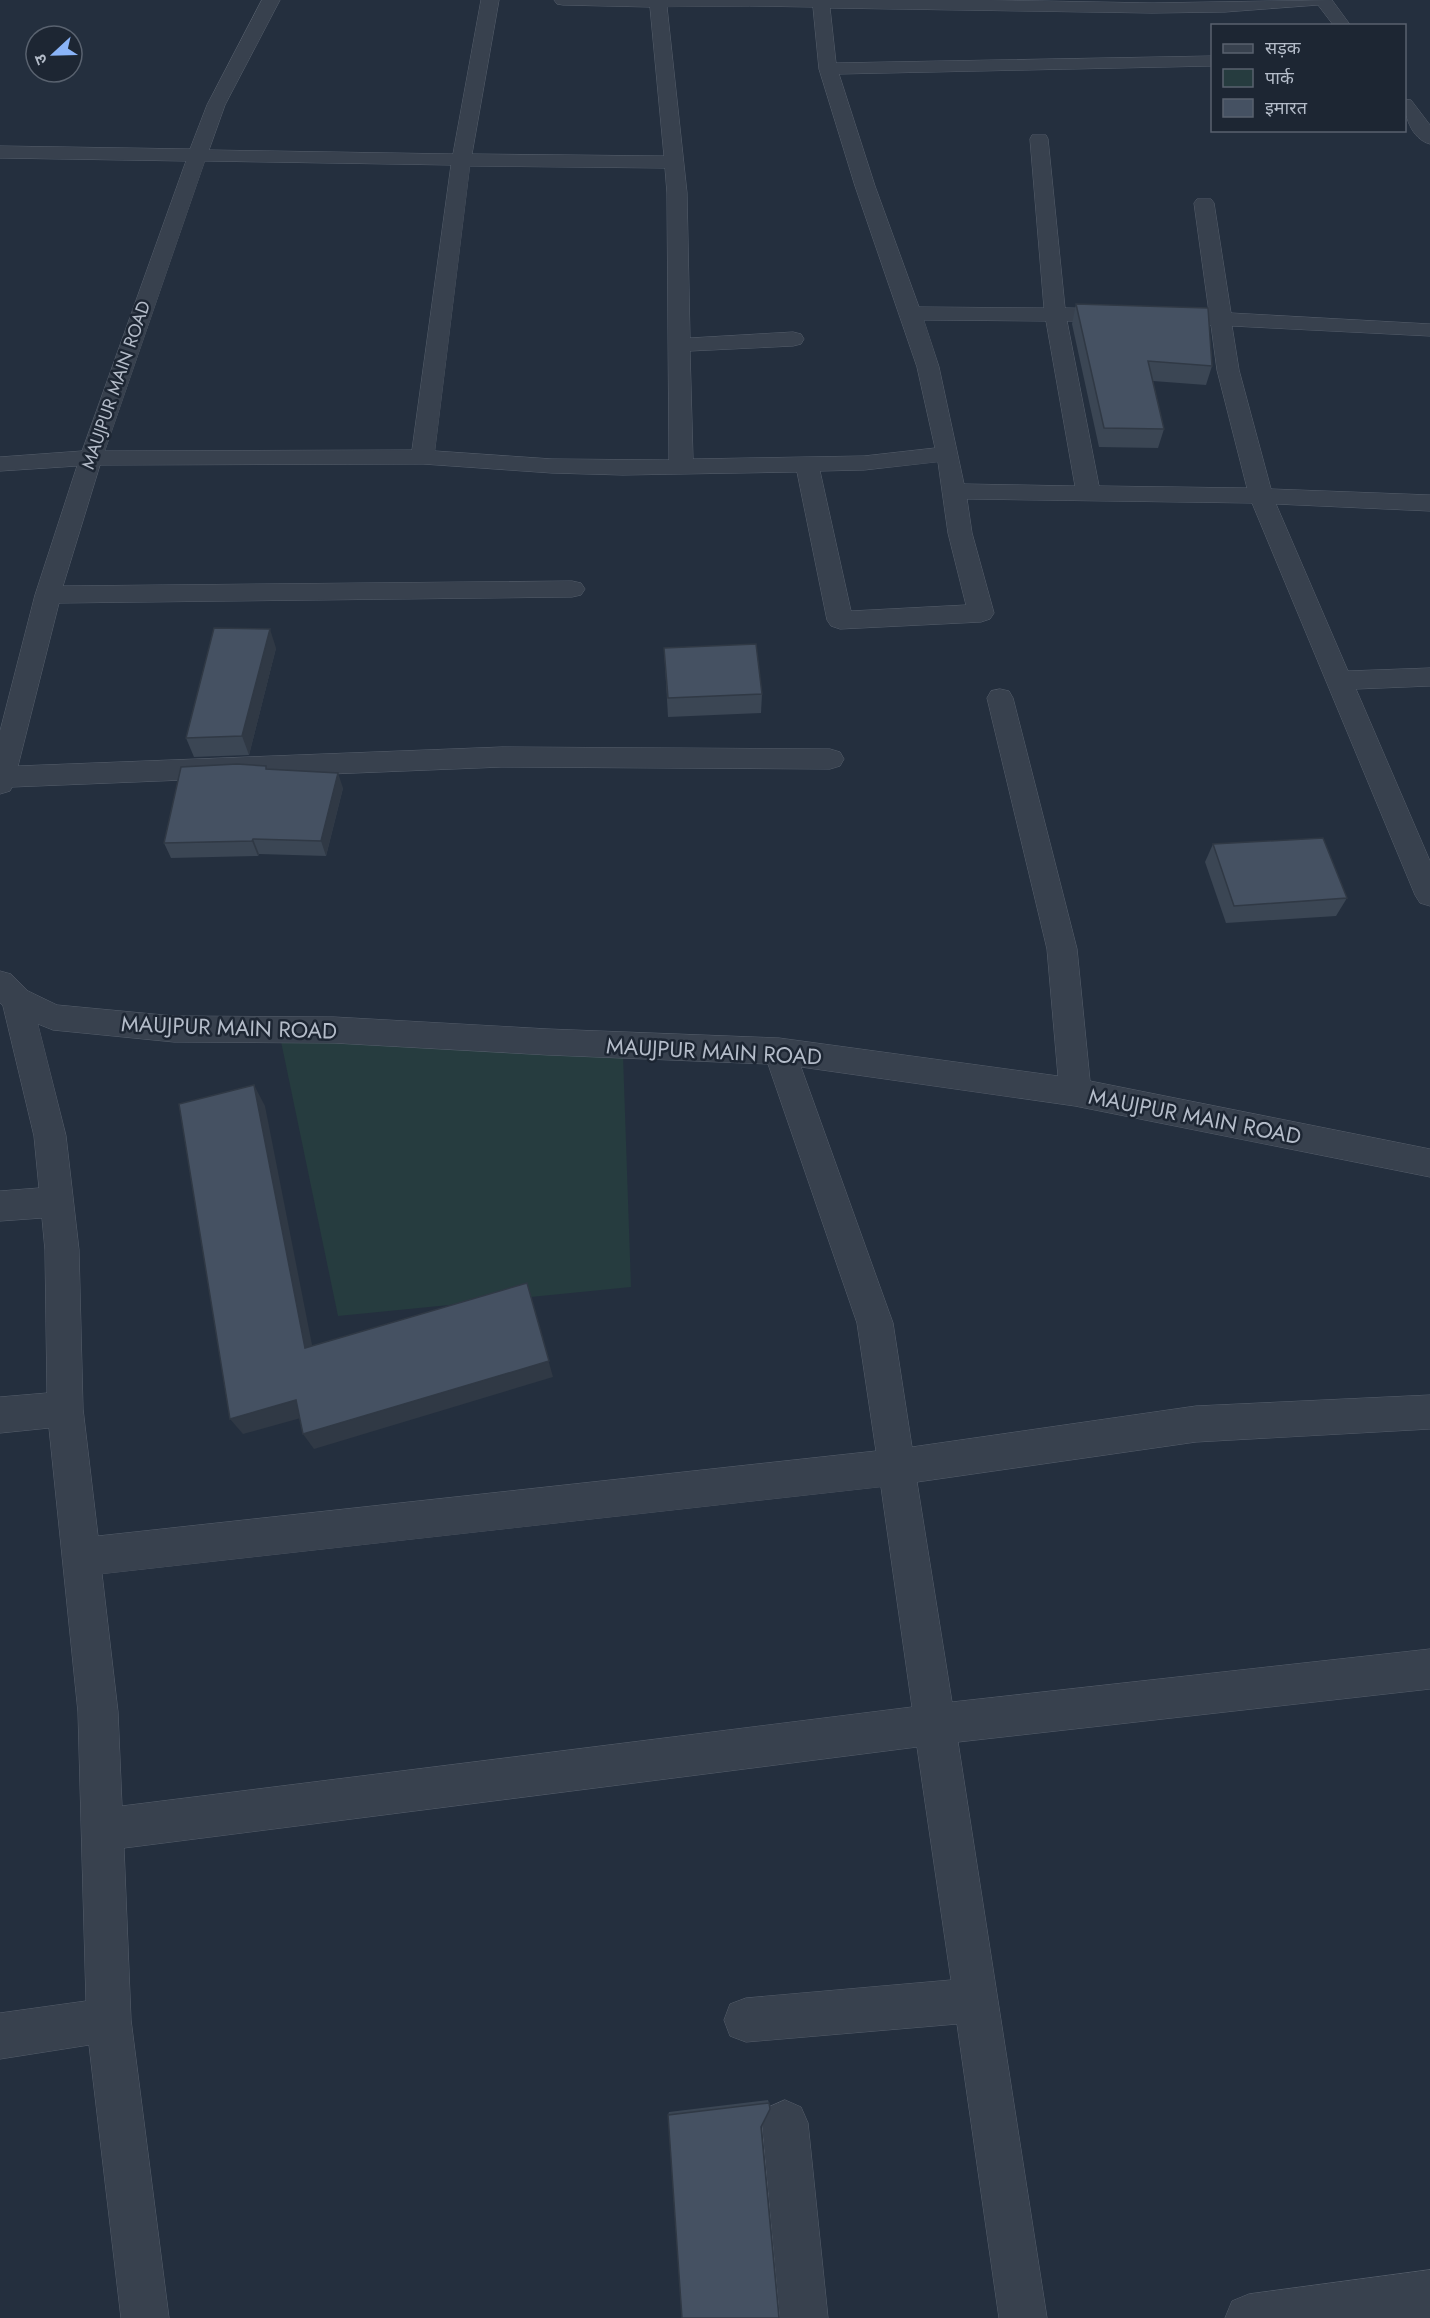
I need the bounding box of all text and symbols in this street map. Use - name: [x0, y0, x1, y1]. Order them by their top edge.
- north arrow: [24, 24, 84, 84]
- legend: [1211, 24, 1406, 132]
- text: सड़क: [1265, 35, 1302, 61]
- text: उ: [28, 50, 53, 68]
- text: पार्क: [1265, 65, 1295, 91]
- text: इमारत: [1265, 95, 1308, 121]
- street label: MAUJPUR MAIN ROAD: [75, 297, 157, 473]
- street label: MAUJPUR MAIN ROAD: [120, 1007, 338, 1047]
- street label: MAUJPUR MAIN ROAD: [605, 1029, 823, 1073]
- street label: MAUJPUR MAIN ROAD: [1086, 1080, 1304, 1152]

